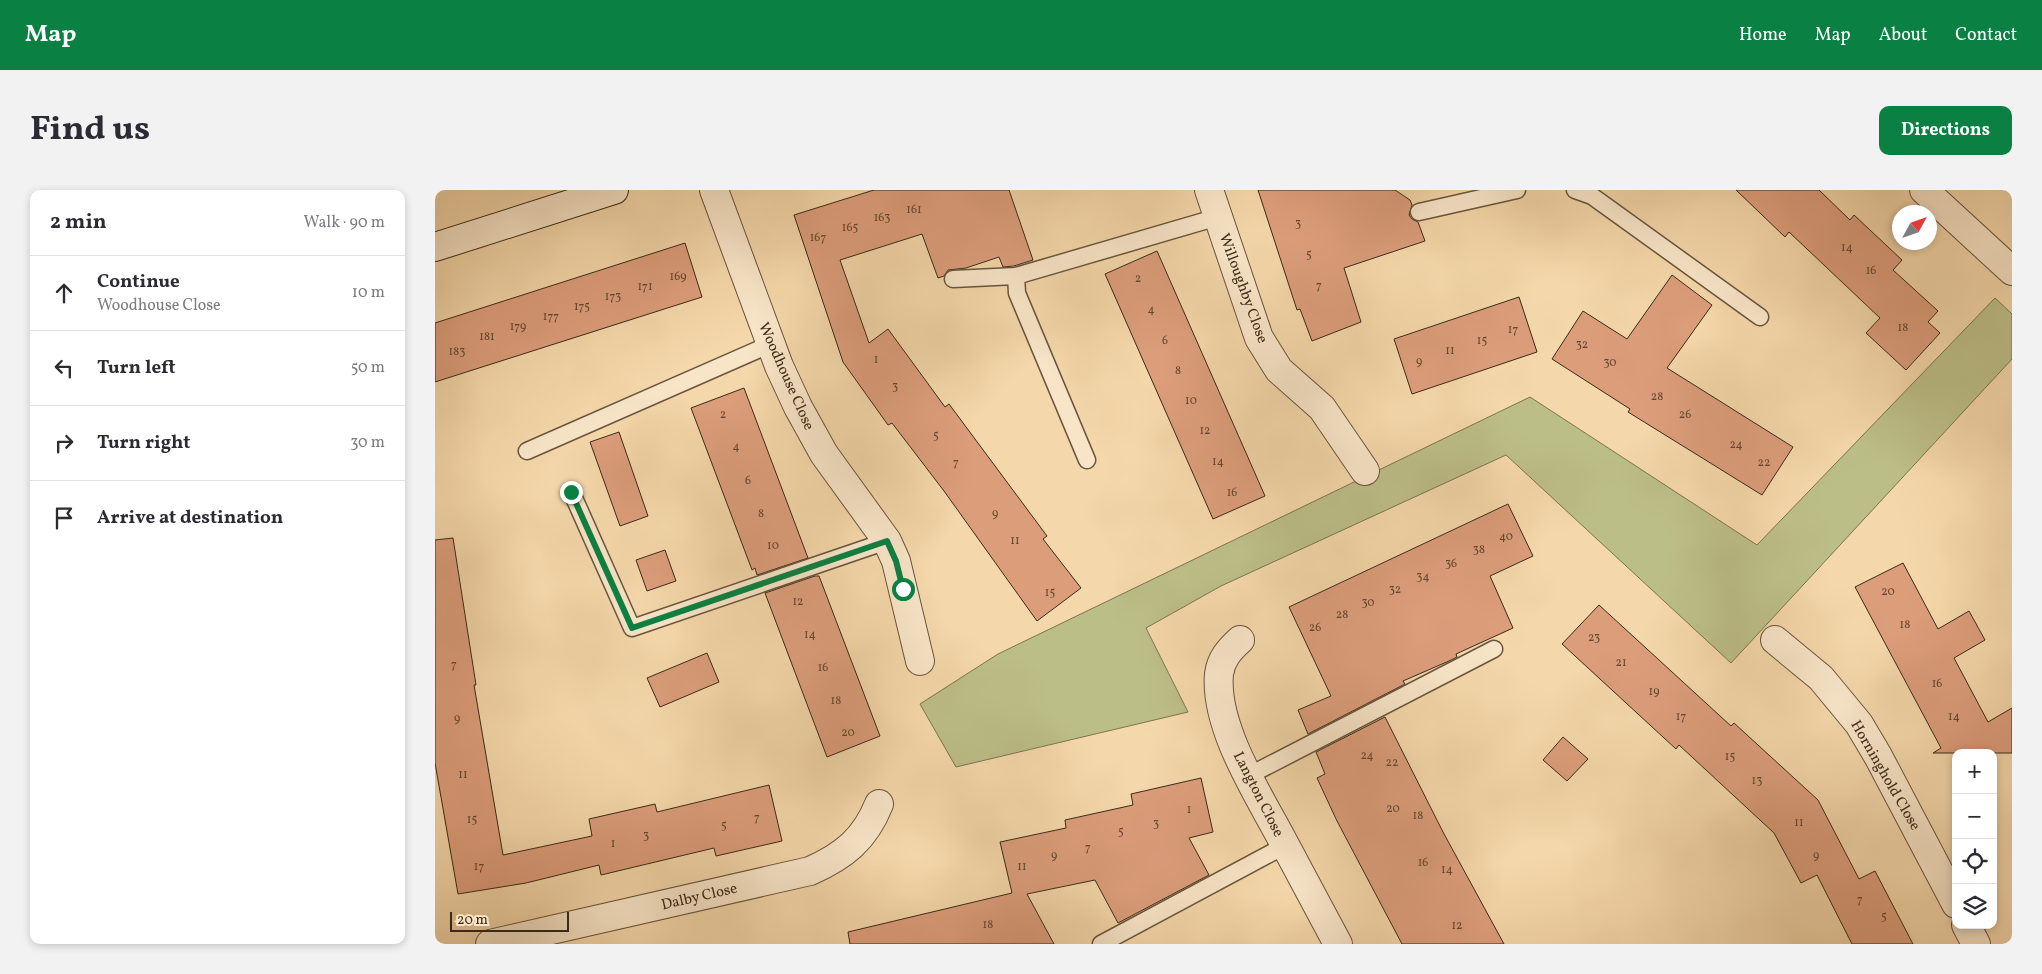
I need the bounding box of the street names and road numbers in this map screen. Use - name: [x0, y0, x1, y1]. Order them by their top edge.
- street label: Willoughby Close: [1213, 231, 1272, 346]
- street label: Woodhouse Close: [752, 319, 819, 434]
- street label: Horninghold Close: [1845, 717, 1925, 835]
- street label: Langton Close: [1227, 748, 1288, 841]
- street label: Dalby Close: [659, 879, 739, 916]

